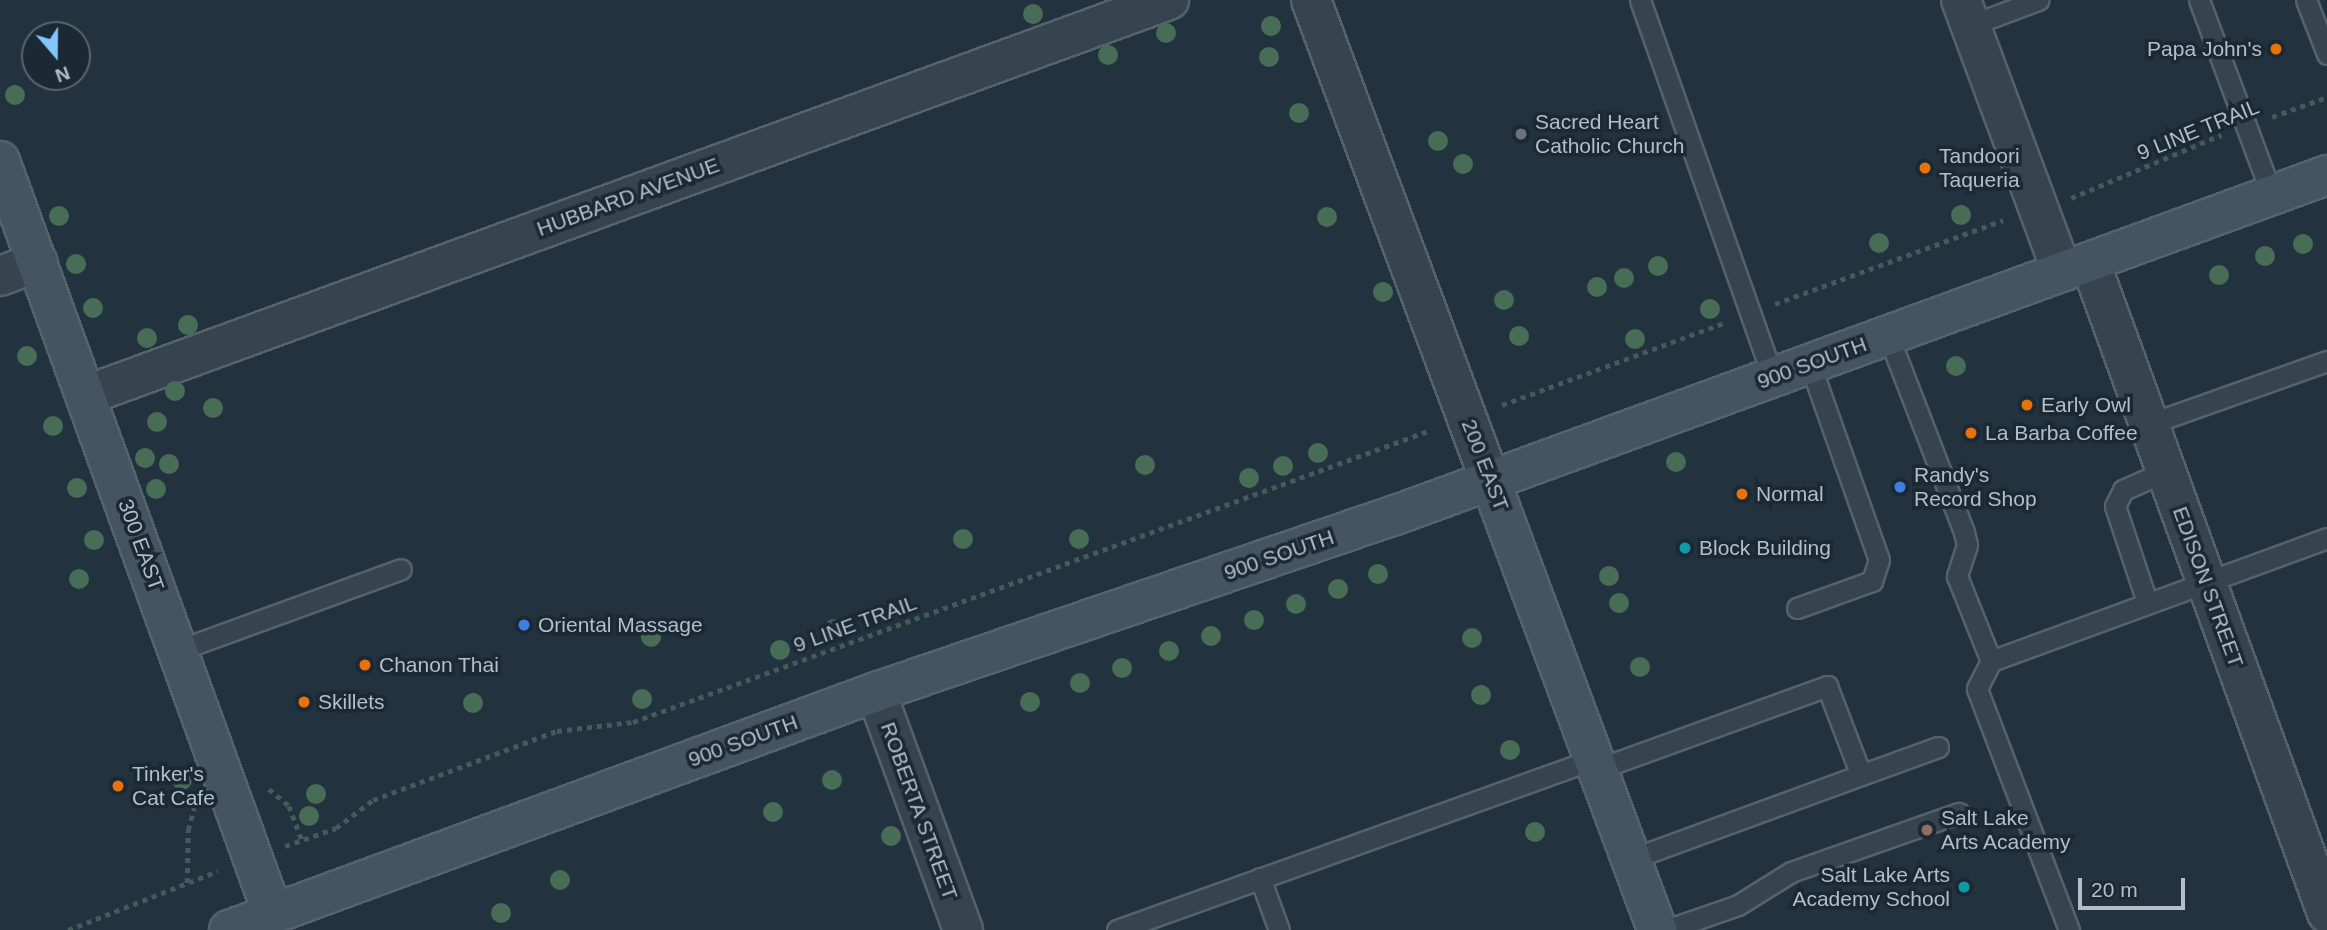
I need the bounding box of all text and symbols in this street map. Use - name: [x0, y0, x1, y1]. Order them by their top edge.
- north arrow: [21, 21, 91, 91]
- place label: Papa John's: [2147, 36, 2262, 62]
- marker: Papa John's: [2268, 41, 2284, 57]
- text: N: [53, 62, 73, 87]
- street label: 9 LINE TRAIL: [2133, 94, 2263, 166]
- place label: Sacred Heart Catholic Church: [1535, 109, 1684, 159]
- marker: Sacred Heart Catholic Church: [1513, 126, 1529, 142]
- place label: Tandoori Taqueria: [1939, 143, 2020, 193]
- street label: HUBBARD AVENUE: [533, 152, 723, 242]
- marker: Tandoori Taqueria: [1917, 160, 1933, 176]
- street label: 900 SOUTH: [1754, 332, 1870, 394]
- place label: Early Owl: [2041, 392, 2131, 418]
- marker: Early Owl: [2019, 397, 2035, 413]
- street label: 200 EAST: [1456, 416, 1514, 514]
- place label: La Barba Coffee: [1985, 420, 2138, 446]
- marker: La Barba Coffee: [1963, 425, 1979, 441]
- place label: Randy's Record Shop: [1914, 462, 2037, 512]
- marker: Randy's Record Shop: [1892, 479, 1908, 495]
- place label: Normal: [1756, 481, 1824, 507]
- marker: Normal: [1734, 486, 1750, 502]
- street label: 300 EAST: [113, 496, 169, 594]
- street label: EDISON STREET: [2167, 503, 2249, 671]
- street label: 900 SOUTH: [1221, 524, 1337, 586]
- place label: Block Building: [1699, 535, 1831, 561]
- marker: Block Building: [1677, 540, 1693, 556]
- street label: 9 LINE TRAIL: [790, 590, 920, 658]
- place label: Oriental Massage: [538, 612, 703, 638]
- marker: Oriental Massage: [516, 617, 532, 633]
- place label: Chanon Thai: [379, 652, 499, 678]
- marker: Chanon Thai: [357, 657, 373, 673]
- place label: Skillets: [318, 689, 385, 715]
- marker: Skillets: [296, 694, 312, 710]
- street label: 900 SOUTH: [685, 710, 801, 772]
- street label: ROBERTA STREET: [875, 718, 963, 904]
- place label: Tinker's Cat Cafe: [132, 761, 215, 811]
- marker: Tinker's Cat Cafe: [110, 778, 126, 794]
- place label: Salt Lake Arts Academy: [1941, 805, 2072, 855]
- marker: Salt Lake Arts Academy: [1919, 822, 1935, 838]
- place label: Salt Lake Arts Academy School: [1792, 862, 1950, 912]
- scale bar: [2082, 864, 2189, 908]
- text: 20 m: [2091, 878, 2138, 901]
- marker: Salt Lake Arts Academy School: [1956, 879, 1972, 895]

